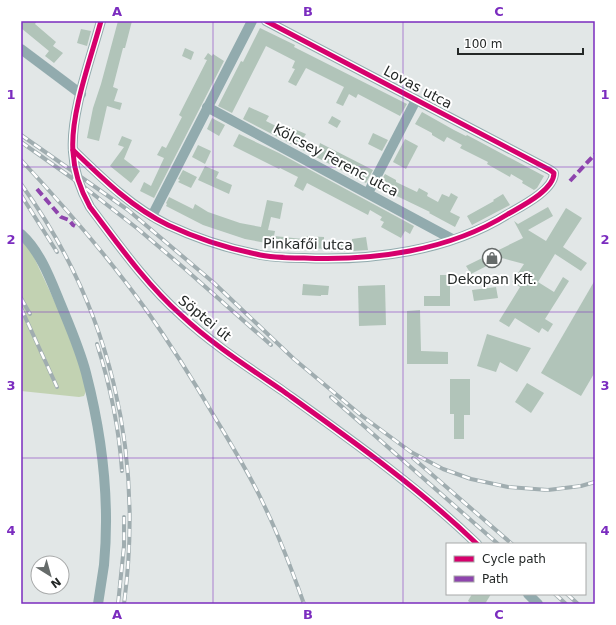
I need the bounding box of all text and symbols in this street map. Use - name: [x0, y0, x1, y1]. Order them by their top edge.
- text: A: [112, 4, 122, 19]
- text: B: [303, 4, 313, 19]
- text: C: [494, 4, 504, 19]
- scale bar: [458, 30, 583, 56]
- text: 100 m: [464, 37, 502, 51]
- street label: Lovas utca: [381, 62, 455, 112]
- text: 1: [6, 87, 16, 102]
- text: 1: [600, 87, 610, 102]
- street label: Kölcsey Ferenc utca: [271, 120, 401, 200]
- text: 2: [6, 232, 16, 247]
- text: 2: [600, 232, 610, 247]
- street label: Pinkafői utca: [263, 235, 353, 253]
- shop icon: Dekopan Kft.: [481, 247, 503, 269]
- place label: Dekopan Kft.: [447, 271, 537, 287]
- street label: Söptei út: [175, 292, 235, 344]
- text: 3: [6, 378, 16, 393]
- text: 3: [600, 378, 610, 393]
- text: 4: [6, 523, 16, 538]
- text: 4: [600, 523, 610, 538]
- legend: [446, 543, 586, 595]
- text: Cycle path: [482, 552, 546, 566]
- north arrow: [30, 555, 70, 595]
- text: Path: [482, 572, 508, 586]
- text: N: [48, 575, 63, 591]
- text: A: [112, 607, 122, 622]
- text: B: [303, 607, 313, 622]
- text: C: [494, 607, 504, 622]

